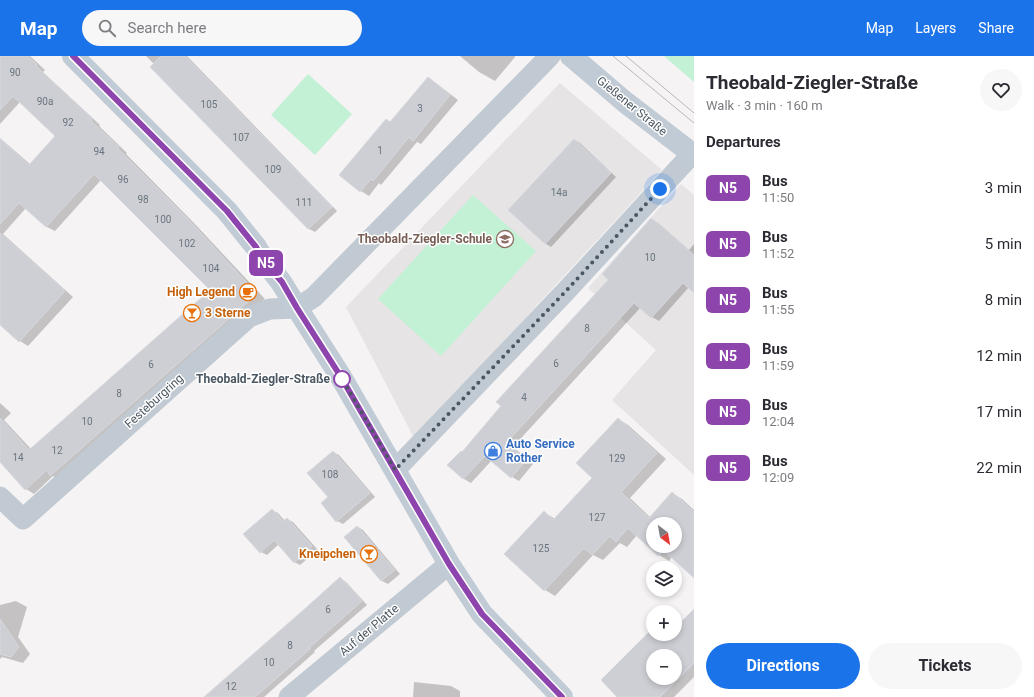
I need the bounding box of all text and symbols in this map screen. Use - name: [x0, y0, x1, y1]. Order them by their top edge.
- search box: [82, 10, 362, 46]
- text: Map: [20, 17, 58, 40]
- icon: search: [96, 17, 118, 39]
- text: Search here: [128, 19, 206, 37]
- text: Map: [866, 20, 893, 36]
- text: Layers: [915, 20, 956, 36]
- text: Share: [978, 20, 1014, 36]
- house number: 90: [9, 67, 21, 78]
- button: heart: [980, 69, 1022, 111]
- text: Theobald-Ziegler-Straße: [706, 71, 918, 94]
- street label: Gießener Straße: [594, 74, 670, 138]
- house number: 90a: [37, 96, 53, 107]
- text: Walk · 3 min · 160 m: [706, 98, 823, 113]
- house number: 105: [201, 99, 218, 110]
- house number: 3: [417, 103, 423, 114]
- house number: 92: [62, 117, 74, 128]
- house number: 107: [233, 132, 250, 143]
- text: Departures: [706, 133, 781, 151]
- house number: 1: [377, 145, 383, 156]
- house number: 94: [93, 146, 105, 157]
- house number: 109: [265, 164, 281, 175]
- text: Bus: [762, 172, 788, 190]
- house number: 96: [117, 174, 129, 185]
- your location: [650, 179, 670, 199]
- text: 3 min: [985, 179, 1022, 197]
- text: N5: [719, 180, 737, 196]
- house number: 14a: [551, 187, 567, 198]
- text: 11:50: [762, 190, 794, 205]
- house number: 98: [137, 194, 149, 205]
- house number: 111: [296, 197, 312, 208]
- house number: 100: [155, 214, 172, 225]
- text: Bus: [762, 228, 788, 246]
- school or university icon: Theobald-Ziegler-Schule: [495, 229, 515, 249]
- place label: Theobald-Ziegler-Schule: [357, 232, 493, 246]
- text: 5 min: [985, 235, 1022, 253]
- text: N5: [719, 236, 737, 252]
- house number: 102: [179, 238, 196, 249]
- text: 11:52: [762, 246, 794, 261]
- line badge: N5: [248, 250, 284, 276]
- house number: 10: [644, 252, 656, 263]
- text: N5: [257, 255, 275, 271]
- house number: 104: [203, 263, 220, 274]
- cafe icon: High Legend: [238, 282, 258, 302]
- text: Bus: [762, 284, 788, 302]
- place label: High Legend: [167, 285, 235, 299]
- text: 8 min: [985, 291, 1022, 309]
- text: N5: [719, 292, 737, 308]
- text: 11:55: [762, 302, 794, 317]
- bar icon: 3 Sterne: [182, 303, 202, 323]
- place label: 3 Sterne: [205, 306, 251, 320]
- house number: 8: [584, 323, 590, 334]
- text: Bus: [762, 340, 788, 358]
- text: 12 min: [976, 347, 1022, 365]
- text: N5: [719, 348, 737, 364]
- house number: 6: [553, 358, 559, 369]
- text: 11:59: [762, 358, 794, 373]
- house number: 6: [148, 359, 154, 370]
- marker: Theobald-Ziegler-Straße: [333, 370, 351, 388]
- street label: Festeburgring: [122, 371, 186, 431]
- place label: Theobald-Ziegler-Straße: [196, 372, 331, 386]
- house number: 8: [116, 388, 122, 399]
- house number: 4: [521, 392, 527, 403]
- text: Bus: [762, 396, 788, 414]
- text: 17 min: [976, 403, 1022, 421]
- text: N5: [719, 404, 737, 420]
- text: 12:04: [762, 414, 794, 429]
- house number: 10: [81, 416, 93, 427]
- place label: Auto Service Rother: [506, 437, 575, 465]
- shop icon: Auto Service Rother: [483, 441, 503, 461]
- house number: 12: [51, 445, 63, 456]
- house number: 14: [12, 452, 24, 463]
- text: Bus: [762, 452, 788, 470]
- house number: 129: [609, 453, 625, 464]
- text: 22 min: [976, 459, 1022, 477]
- text: N5: [719, 460, 737, 476]
- house number: 108: [322, 469, 339, 480]
- text: 12:09: [762, 470, 794, 485]
- house number: 127: [589, 512, 606, 523]
- north arrow: [646, 517, 682, 553]
- map controls: [646, 517, 682, 685]
- house number: 125: [533, 543, 550, 554]
- bar icon: Kneipchen: [359, 544, 379, 564]
- place label: Kneipchen: [299, 547, 356, 561]
- button: layers: [646, 561, 682, 597]
- street label: Auf der Platte: [337, 601, 401, 659]
- house number: 6: [325, 604, 331, 615]
- button: +: [646, 605, 682, 641]
- house number: 8: [287, 640, 293, 651]
- button: Directions: [706, 643, 860, 689]
- button: Tickets: [868, 643, 1022, 689]
- button: −: [646, 649, 682, 685]
- house number: 10: [263, 657, 275, 668]
- house number: 12: [225, 681, 237, 692]

